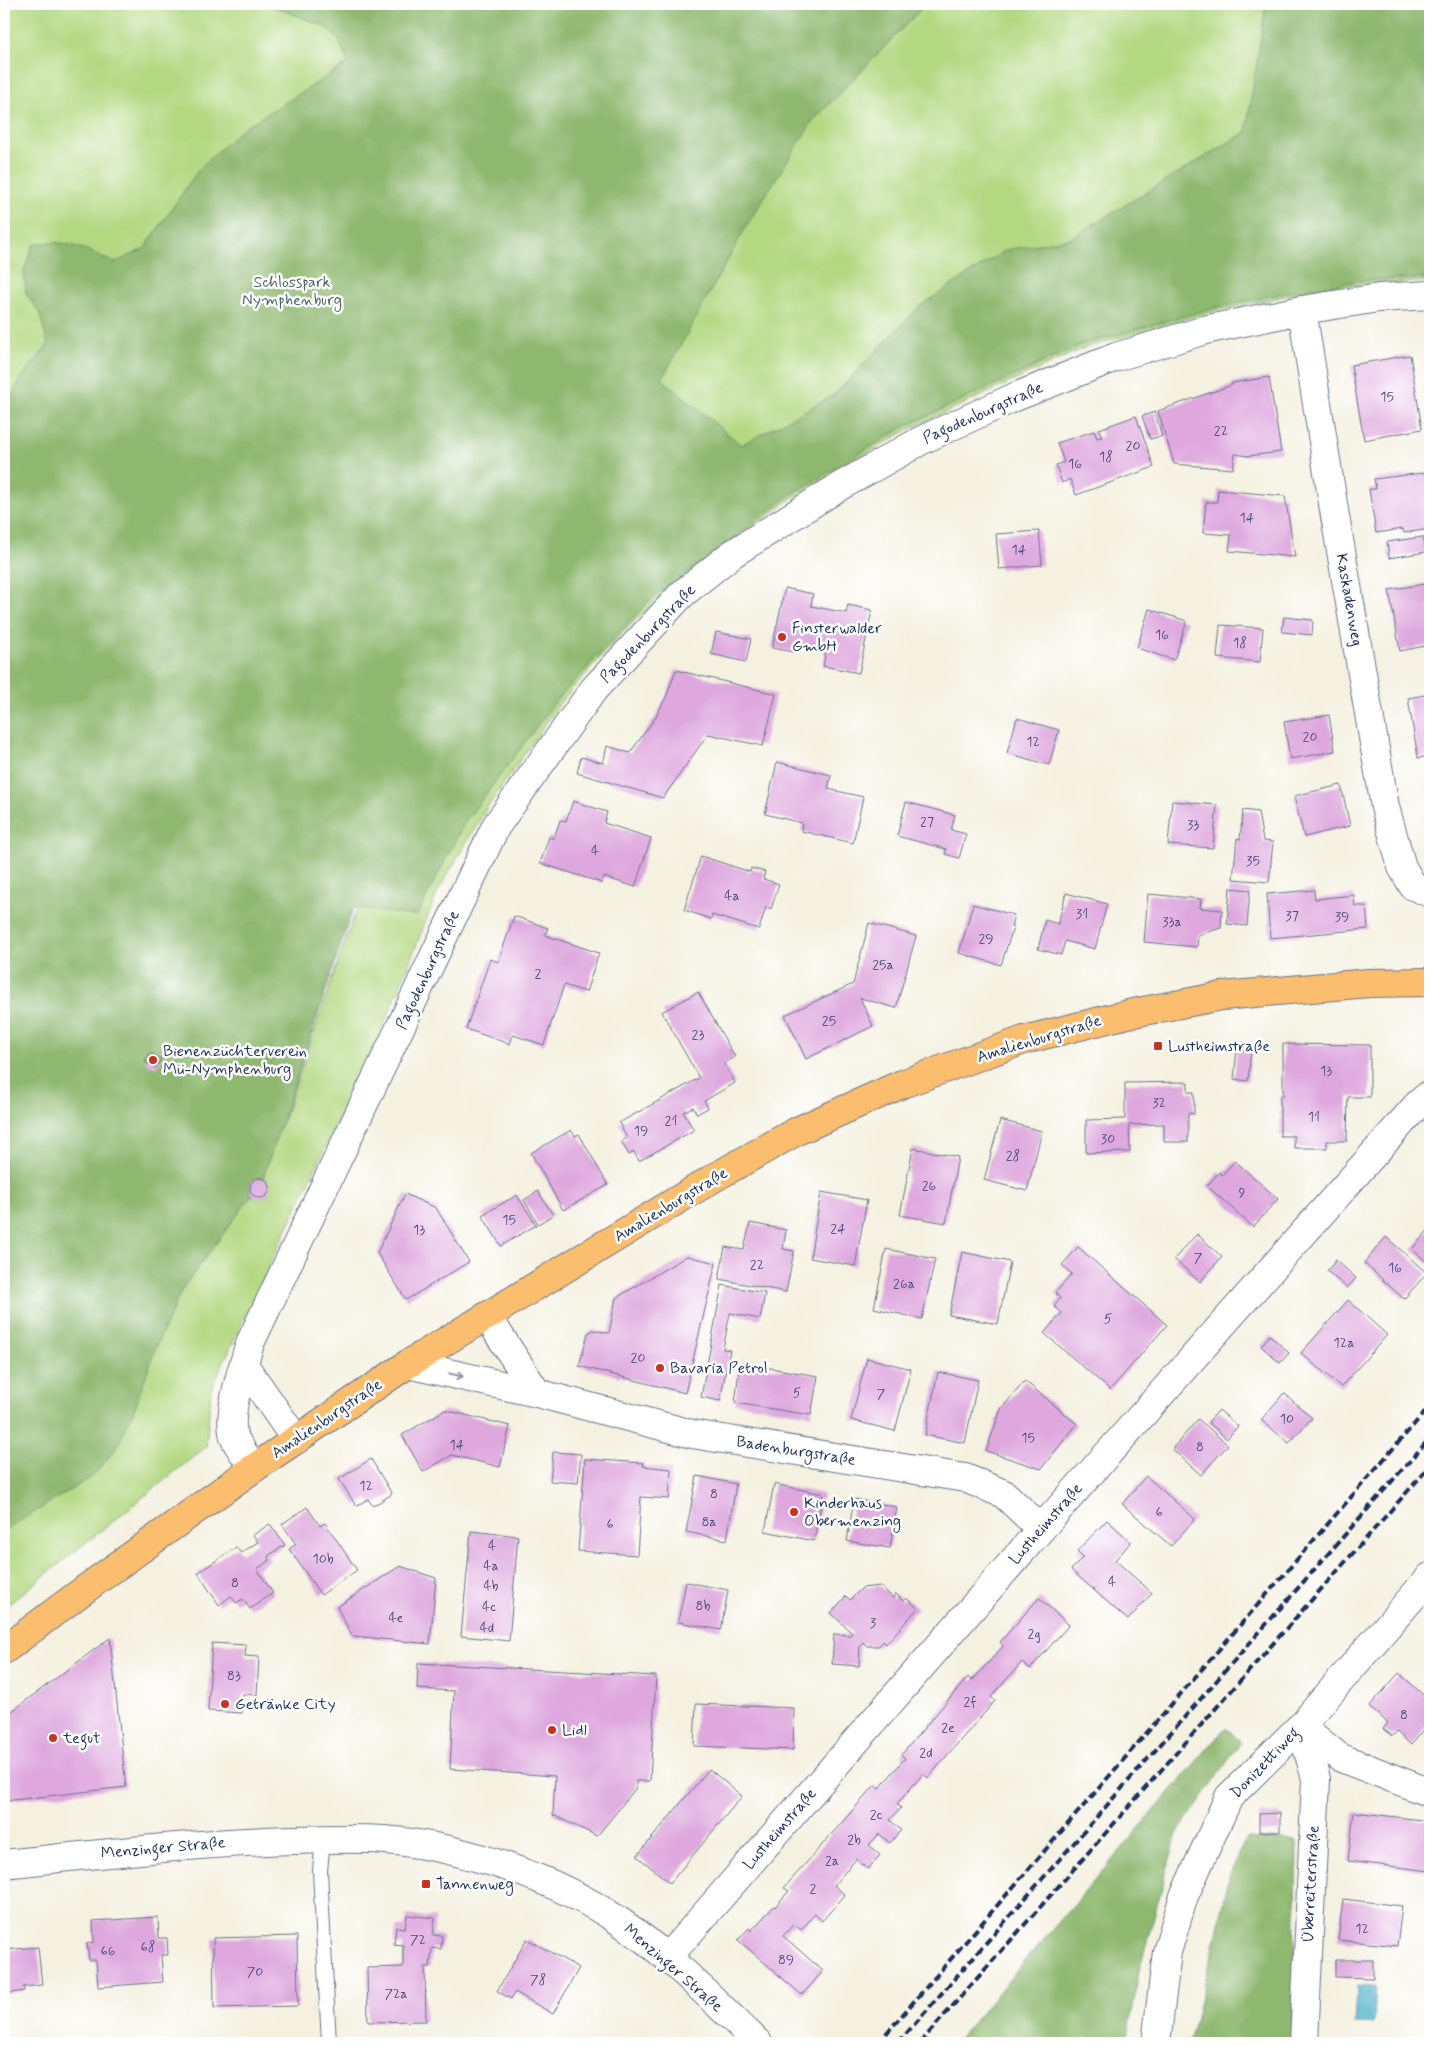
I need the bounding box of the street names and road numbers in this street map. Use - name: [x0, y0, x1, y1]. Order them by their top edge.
- street label: Pagodenburgstraße: [920, 377, 1047, 450]
- street label: Kaskadenweg: [1331, 552, 1367, 648]
- street label: Pagodenburgstraße: [596, 580, 701, 688]
- street label: Pagodenburgstraße: [391, 907, 466, 1033]
- street label: Amalienburgstraße: [974, 1010, 1104, 1068]
- street label: Amalienburgstraße: [610, 1163, 732, 1247]
- street label: Amalienburgstraße: [268, 1374, 386, 1464]
- street label: Badenburgstraße: [735, 1431, 857, 1472]
- street label: Lustheimstraße: [1005, 1479, 1087, 1569]
- street label: Donizettiweg: [1226, 1723, 1305, 1804]
- street label: Lustheimstraße: [739, 1784, 821, 1874]
- street label: Überreiterstraße: [1297, 1825, 1325, 1943]
- street label: Menzinger Straße: [100, 1832, 226, 1865]
- street label: Menzinger Straße: [618, 1919, 727, 2018]

